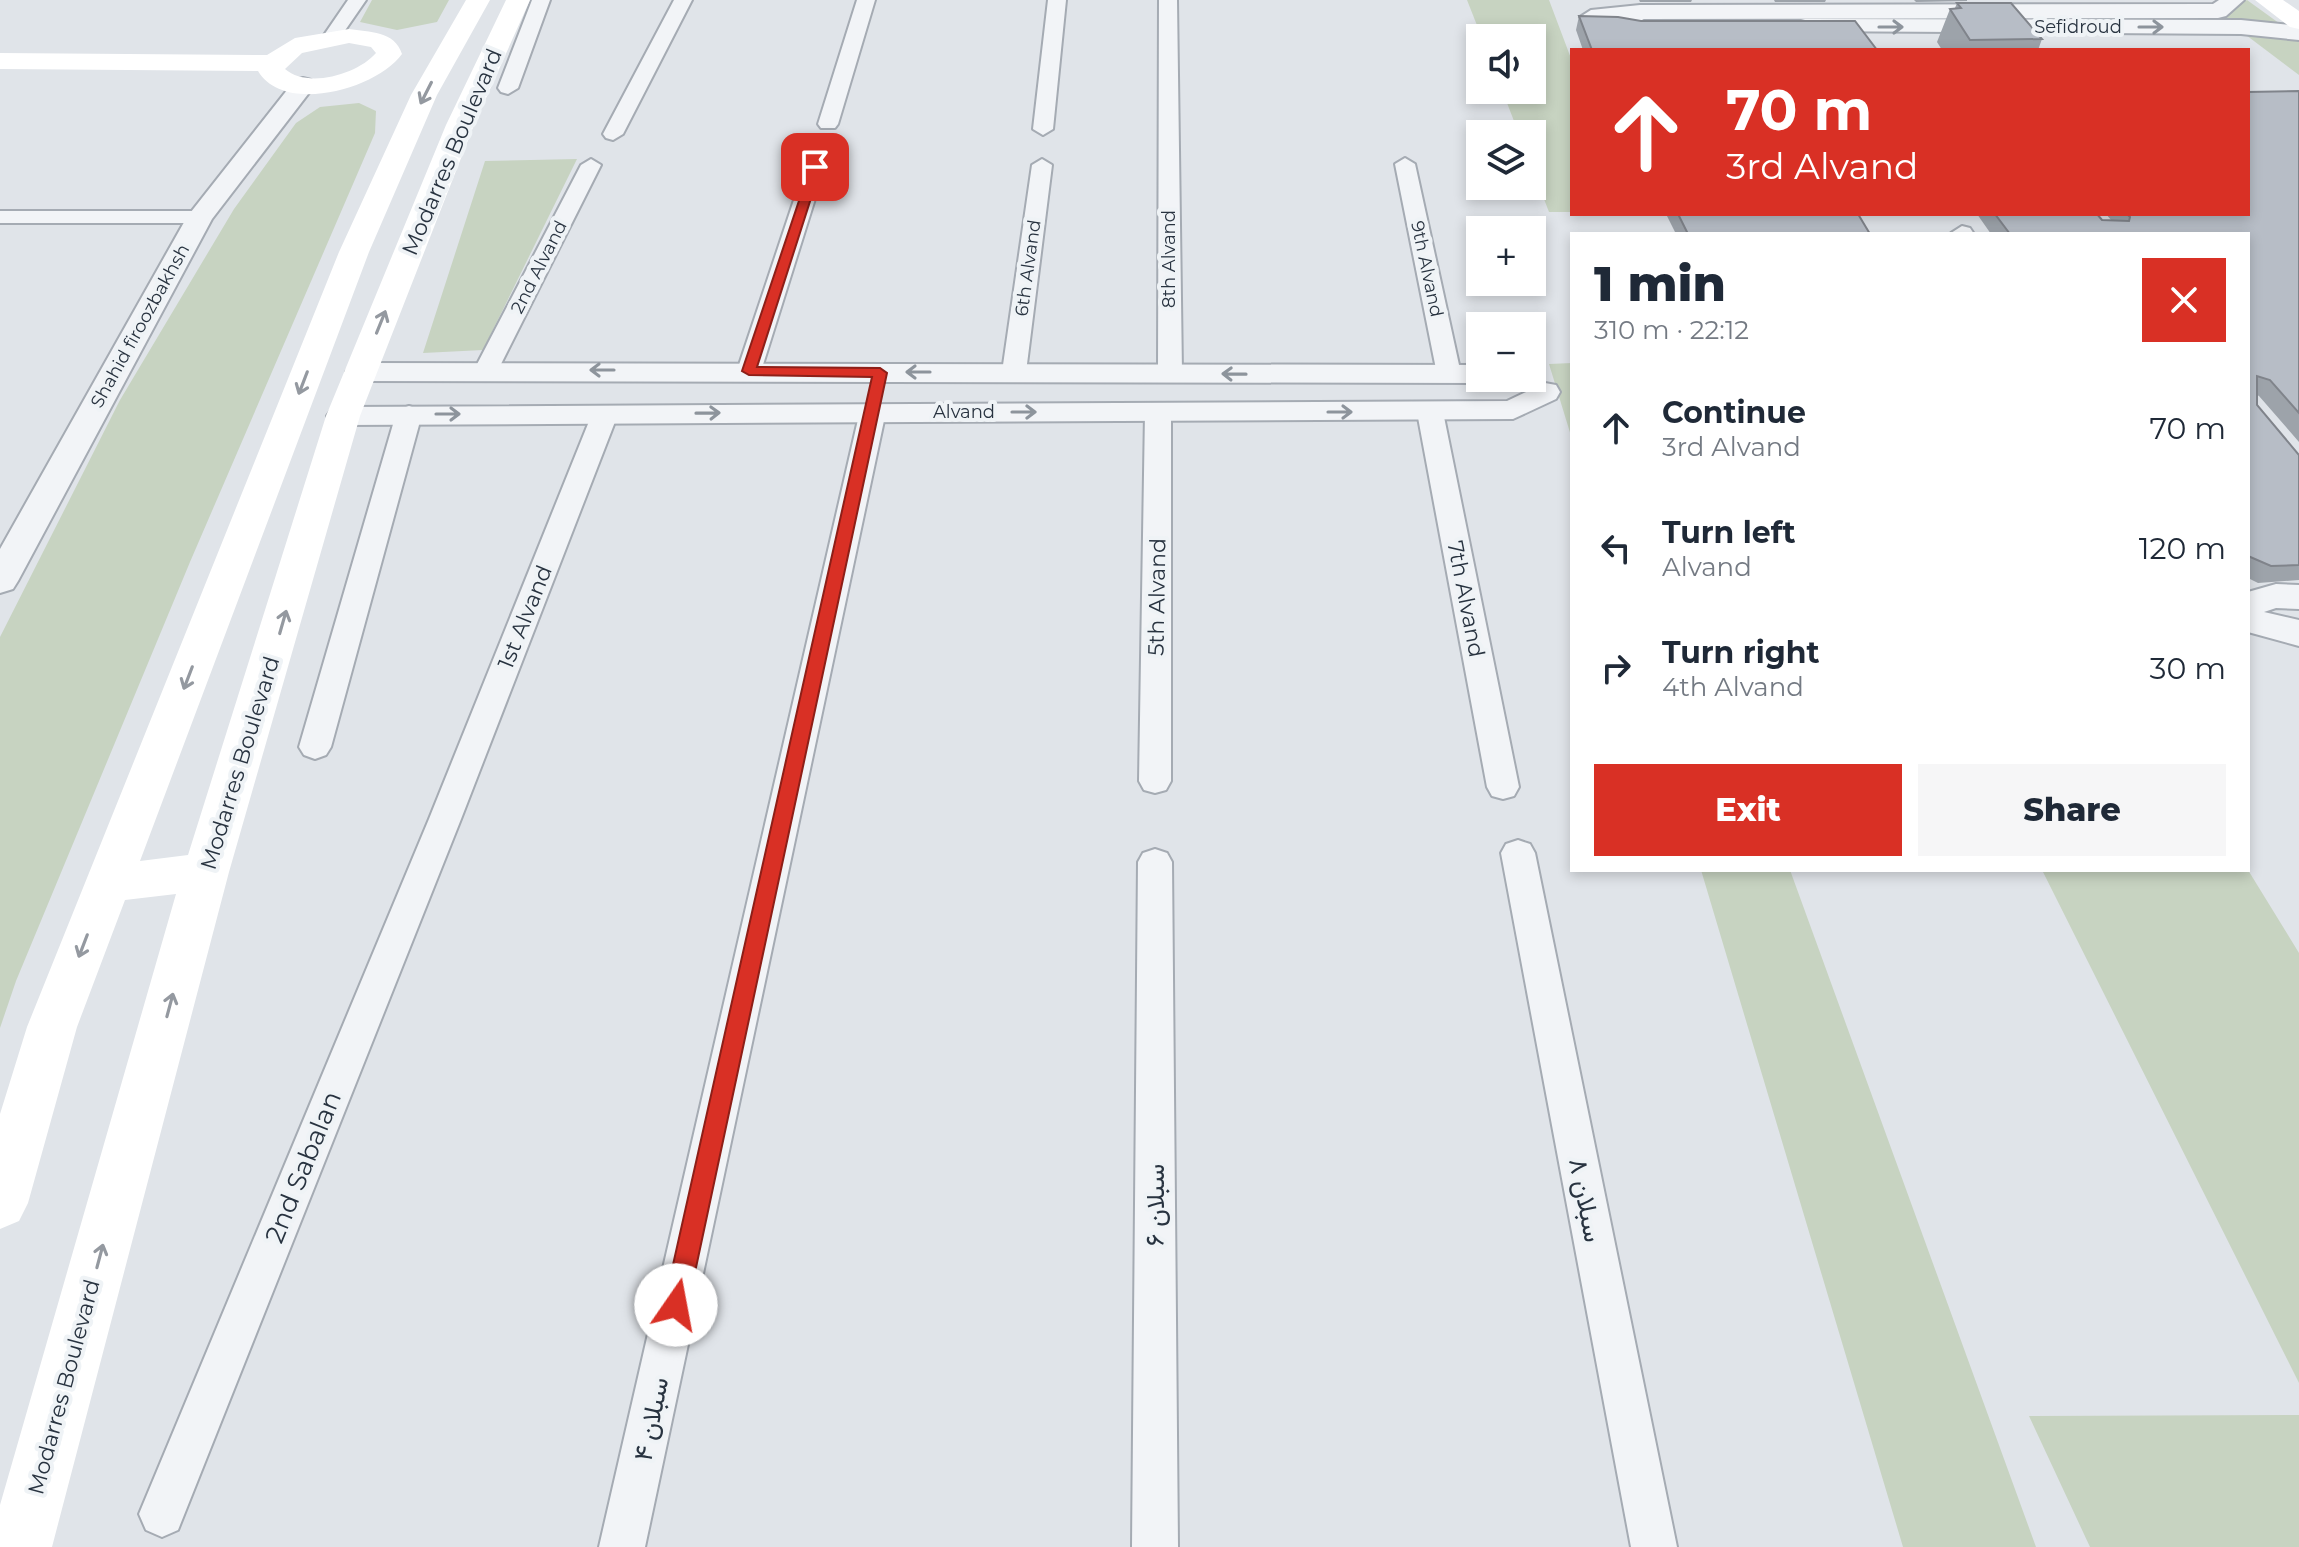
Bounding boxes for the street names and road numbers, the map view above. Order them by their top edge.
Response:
street label: Sefidroud [2034,16,2122,38]
street label: Modarres Boulevard [396,45,508,259]
street label: 8th Alvand [1158,210,1180,308]
street label: 2nd Alvand [506,217,572,317]
street label: 6th Alvand [1010,218,1046,318]
street label: 9th Alvand [1406,219,1448,319]
street label: Shahid firoozbakhsh [86,240,194,412]
street label: Alvand [933,401,995,423]
street label: 5th Alvand [1142,538,1172,656]
street label: 7th Alvand [1441,538,1491,660]
street label: 1st Alvand [492,561,558,673]
street label: Modarres Boulevard [195,653,285,873]
street label: 2nd Sabalan [258,1086,348,1248]
street label: سبلان ۸ [1562,1155,1610,1245]
street label: سبلان ۶ [1139,1164,1171,1246]
street label: Modarres Boulevard [22,1276,106,1498]
street label: سبلان ۴ [627,1374,675,1464]

